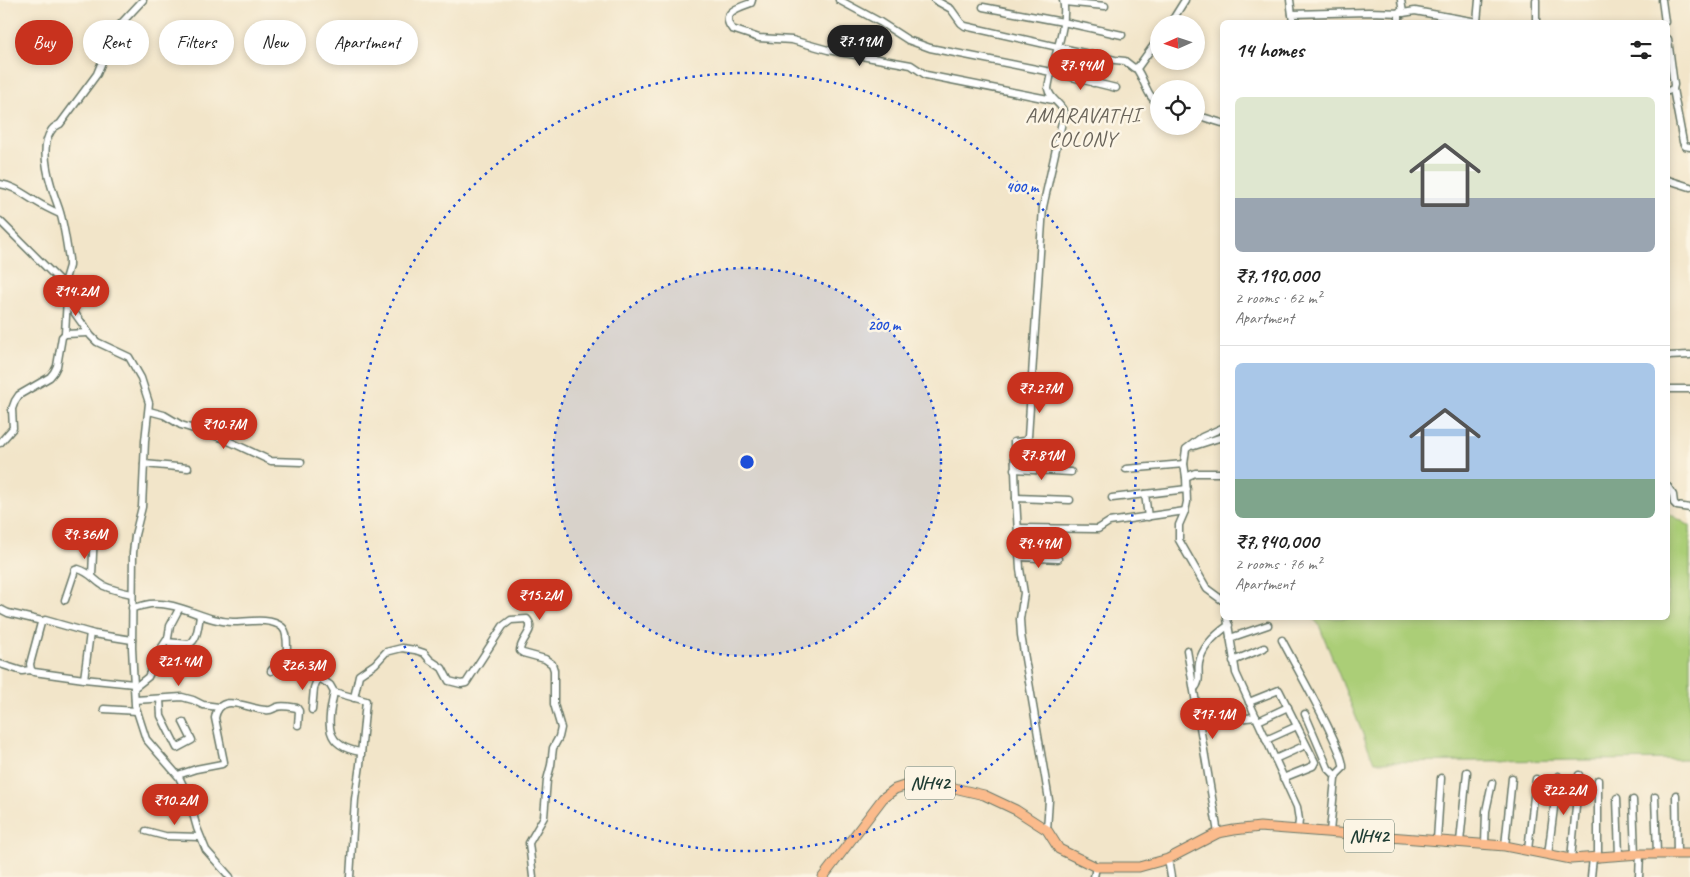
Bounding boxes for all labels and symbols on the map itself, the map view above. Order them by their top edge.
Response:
north arrow [1150,15,1205,70]
pin: ₹7.19M [819,24,901,67]
pin: ₹7.94M [1040,48,1122,91]
district label: AMARAVATHI COLONY [1025,102,1144,152]
text: 400 m [1006,178,1040,197]
pin: ₹14.2M [35,274,117,317]
text: 200 m [868,316,902,335]
pin: ₹7.27M [999,372,1081,414]
pin: ₹10.7M [183,408,265,450]
pin: ₹7.81M [1001,438,1083,481]
centre of rings [738,453,756,471]
pin: ₹9.36M [44,518,126,560]
pin: ₹9.49M [998,526,1080,569]
pin: ₹15.2M [499,578,581,621]
pin: ₹21.4M [138,644,220,687]
pin: ₹26.3M [262,648,344,691]
pin: ₹17.1M [1172,698,1254,740]
road number: NH42 [905,766,955,800]
pin: ₹22.2M [1523,774,1605,816]
pin: ₹10.2M [134,784,216,826]
road number: NH42 [1344,819,1394,852]

